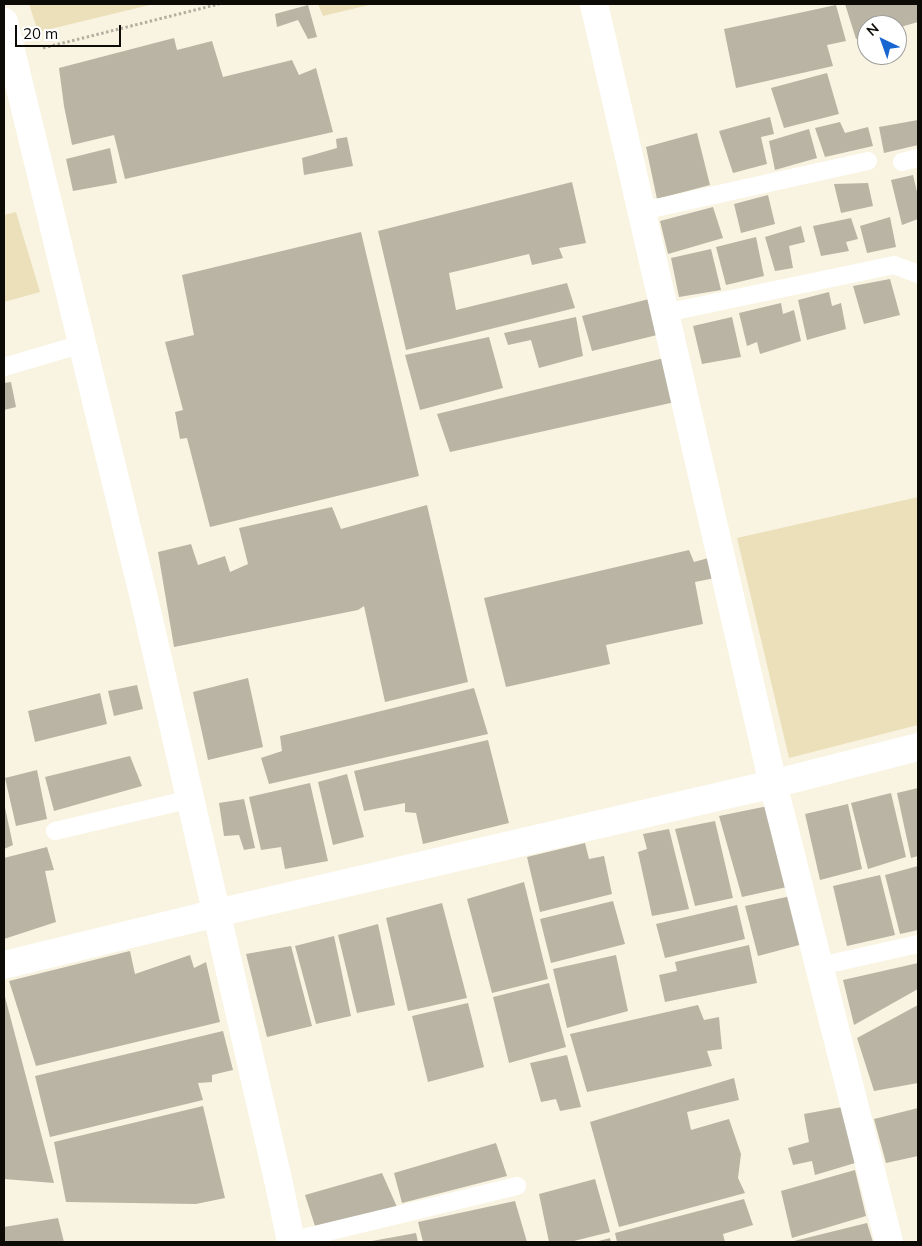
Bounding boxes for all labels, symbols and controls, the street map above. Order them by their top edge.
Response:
scale bar [18,15,124,47]
north arrow [857,15,907,65]
text: N [863,19,883,40]
text: 20 m [23,24,58,43]

